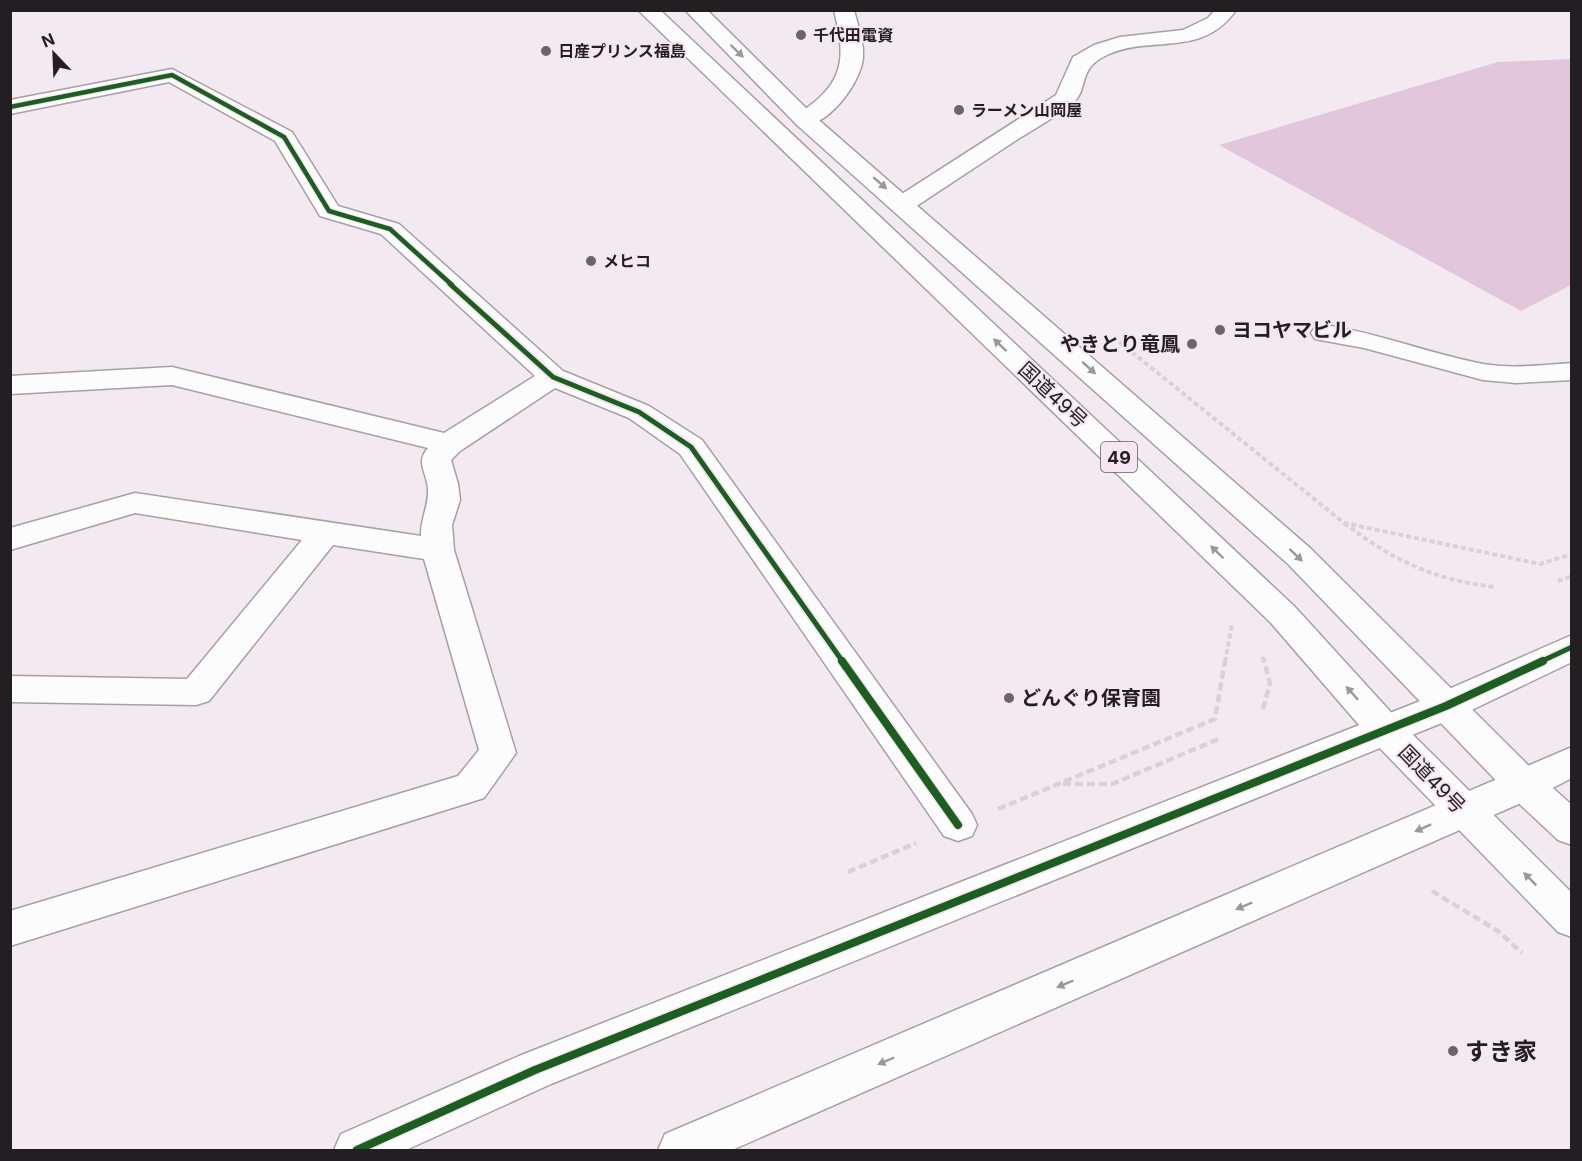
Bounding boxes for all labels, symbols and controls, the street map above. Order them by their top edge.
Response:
north arrow [24,24,84,84]
place label: 千代田電資 [813,25,893,45]
marker: 千代田電資 [794,28,808,42]
text: N [39,29,58,52]
place label: 日産プリンス福島 [558,41,686,61]
marker: 日産プリンス福島 [539,44,553,58]
one-way arrow [729,44,744,58]
place label: ラーメン山岡屋 [971,100,1082,120]
marker: ラーメン山岡屋 [952,103,966,117]
one-way arrow [872,177,888,190]
place label: メヒコ [603,251,651,271]
marker: メヒコ [584,254,598,268]
place label: ヨコヤマビル [1232,318,1352,342]
marker: ヨコヤマビル [1213,323,1227,337]
place label: やきとり竜鳳 [1060,332,1180,356]
marker: やきとり竜鳳 [1185,337,1199,351]
one-way arrow [993,338,1007,352]
street label: 国道49号 [1014,357,1092,433]
one-way arrow [1081,361,1096,375]
road number: 49 [1101,442,1137,472]
one-way arrow [1211,545,1225,559]
one-way arrow [1289,547,1303,561]
one-way arrow [1345,685,1359,700]
place label: どんぐり保育園 [1021,686,1161,710]
marker: どんぐり保育園 [1002,691,1016,705]
street label: 国道49号 [1394,740,1470,818]
one-way arrow [1414,824,1431,833]
one-way arrow [1524,872,1538,886]
one-way arrow [1234,901,1252,911]
one-way arrow [1055,979,1073,989]
place label: すき家 [1465,1037,1537,1066]
marker: すき家 [1446,1044,1460,1058]
one-way arrow [877,1057,895,1067]

